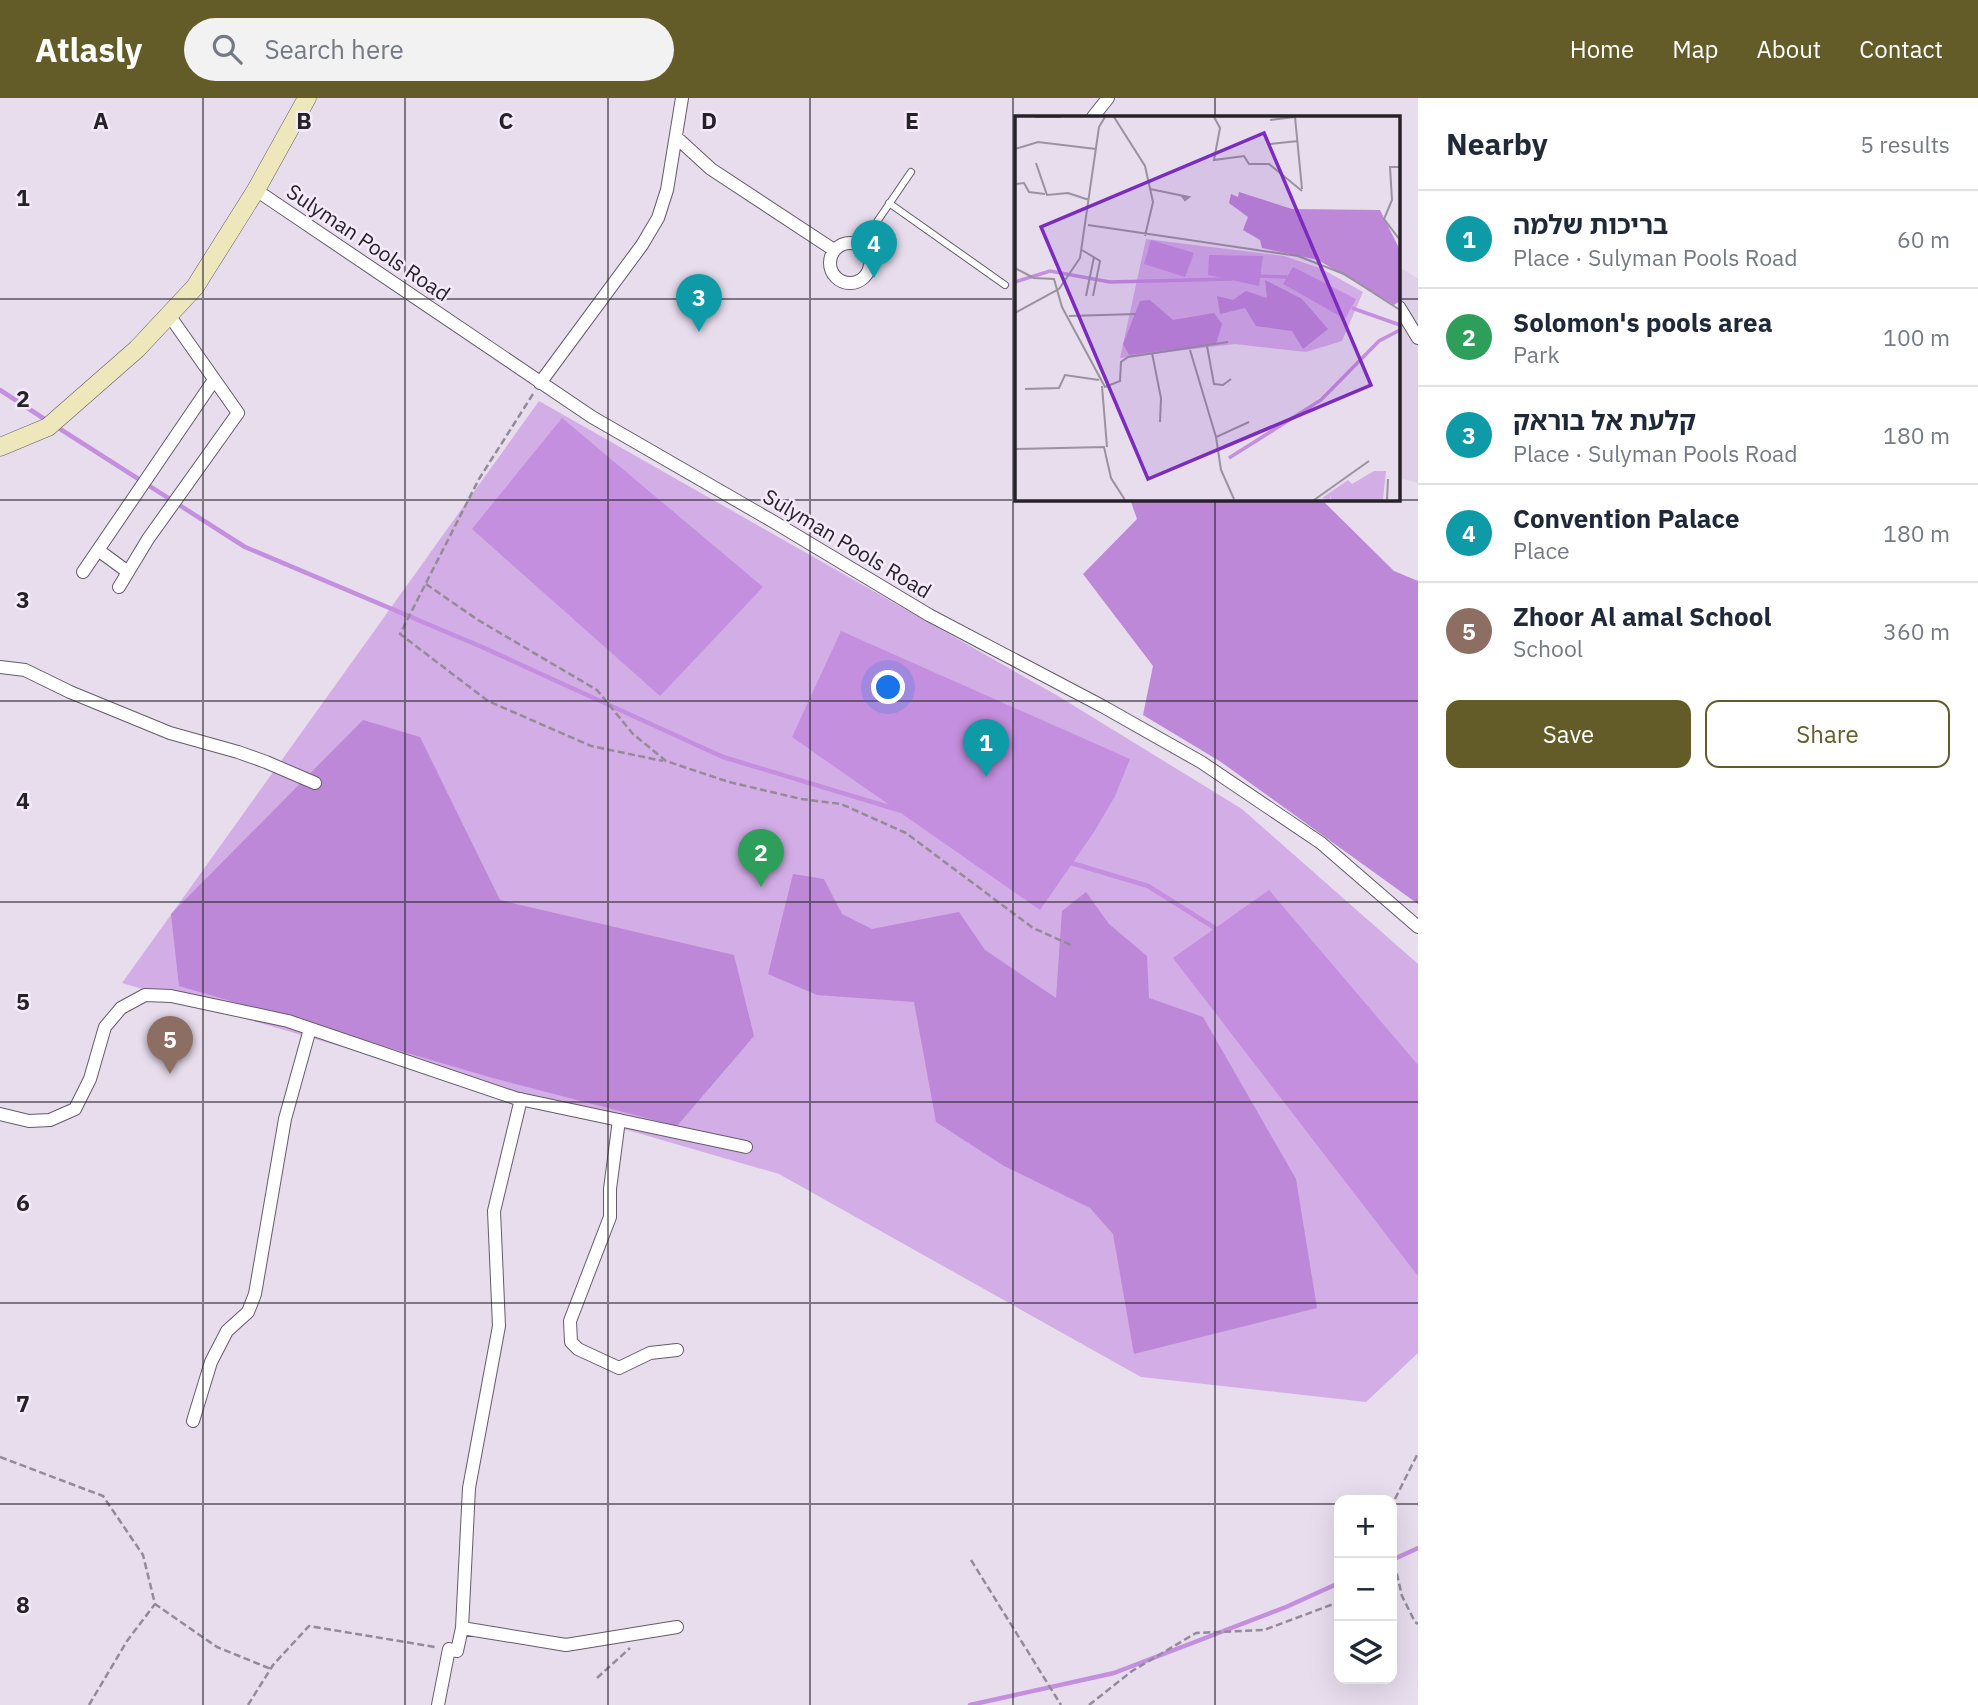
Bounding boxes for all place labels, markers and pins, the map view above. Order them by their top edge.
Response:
pin: 4 [851,220,897,278]
pin: 3 [676,274,722,332]
pin: 1 [963,719,1009,777]
pin: 2 [738,829,784,887]
pin: 5 [147,1016,193,1074]

